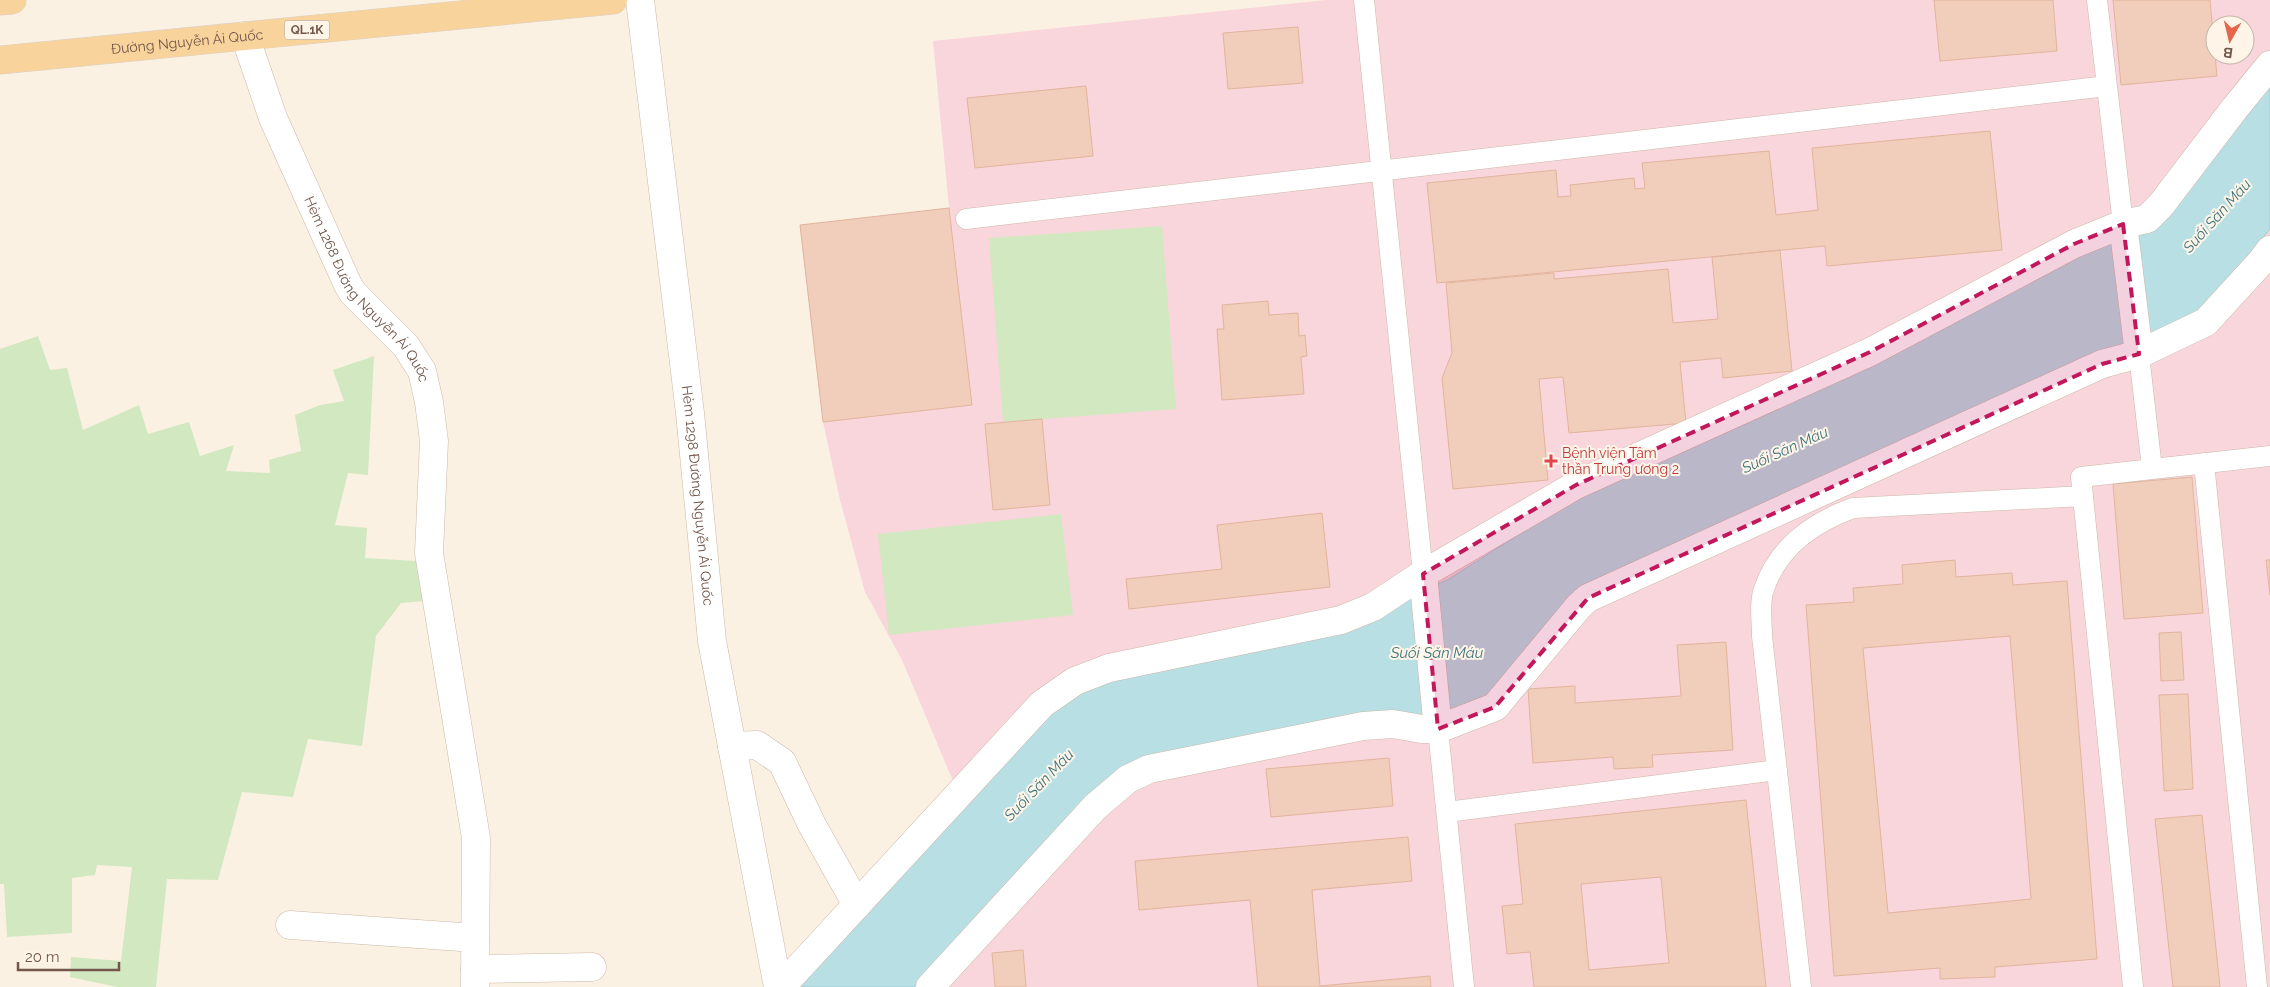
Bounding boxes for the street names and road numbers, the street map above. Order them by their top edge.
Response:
road number: QL.1K [284,20,330,40]
street label: Đường Nguyễn Ái Quốc [110,26,264,57]
street label: Hẻm 1268 Đường Nguyễn Ái Quốc [301,194,432,384]
street label: Hẻm 1298 Đường Nguyễn Ái Quốc [679,385,717,607]

